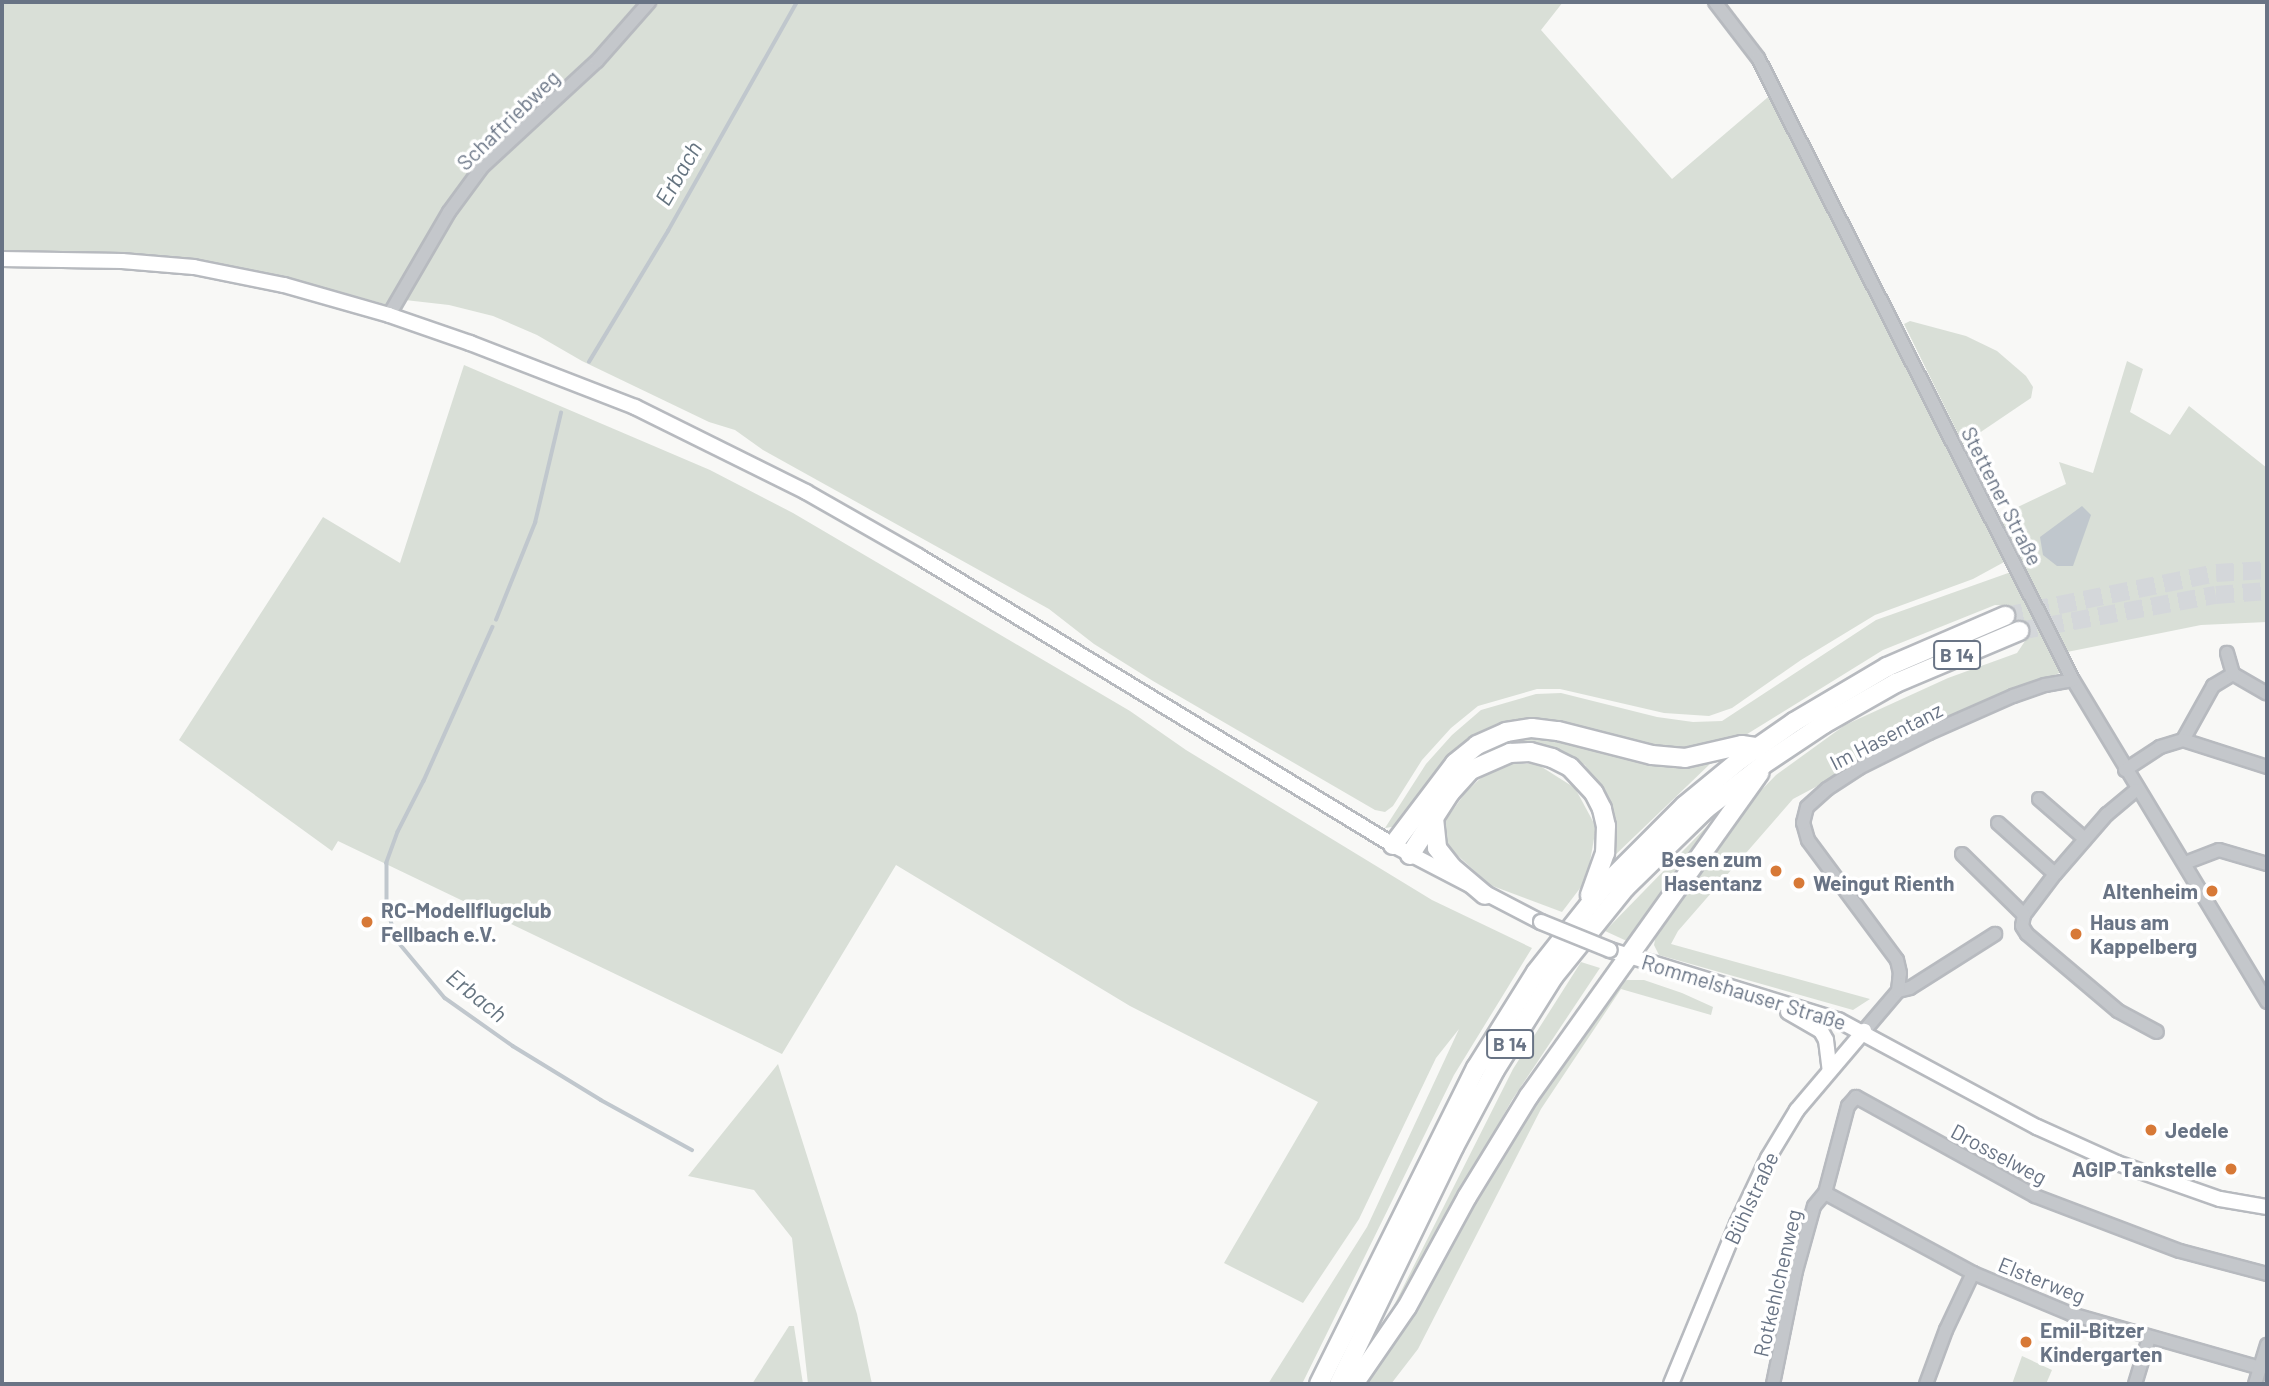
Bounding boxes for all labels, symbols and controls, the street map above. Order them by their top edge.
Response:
street label: Schaftriebweg [451,65,565,175]
water label: Erbach [649,136,707,210]
street label: Stettener Straße [1956,422,2048,570]
road number: B 14 [1932,640,1982,670]
street label: Im Hasentanz [1825,697,1947,775]
place label: Besen zum Hasentanz [1661,846,1762,896]
marker: Besen zum Hasentanz [1768,863,1784,879]
place label: Weingut Rienth [1813,870,1954,896]
marker: Weingut Rienth [1791,875,1807,891]
place label: Altenheim [2102,878,2198,904]
marker: Altenheim [2204,883,2220,899]
place label: RC-Modellflugclub Fellbach e.V. [381,897,552,947]
place label: Haus am Kappelberg [2090,909,2197,959]
marker: RC-Modellflugclub Fellbach e.V. [359,914,375,930]
marker: Haus am Kappelberg [2068,926,2084,942]
street label: Rommelshauser Straße [1639,949,1849,1035]
water label: Erbach [441,962,513,1028]
road number: B 14 [1486,1028,1534,1060]
place label: Jedele [2165,1117,2229,1143]
street label: Drosselweg [1947,1118,2051,1190]
marker: Jedele [2143,1122,2159,1138]
street label: Bühlstraße [1719,1148,1783,1248]
place label: AGIP Tankstelle [2072,1156,2217,1182]
marker: AGIP Tankstelle [2223,1161,2239,1177]
street label: Rotkehlchenweg [1748,1207,1806,1359]
street label: Elsterweg [1995,1251,2089,1309]
place label: Emil-Bitzer Kindergarten [2040,1317,2163,1367]
marker: Emil-Bitzer Kindergarten [2018,1334,2034,1350]

